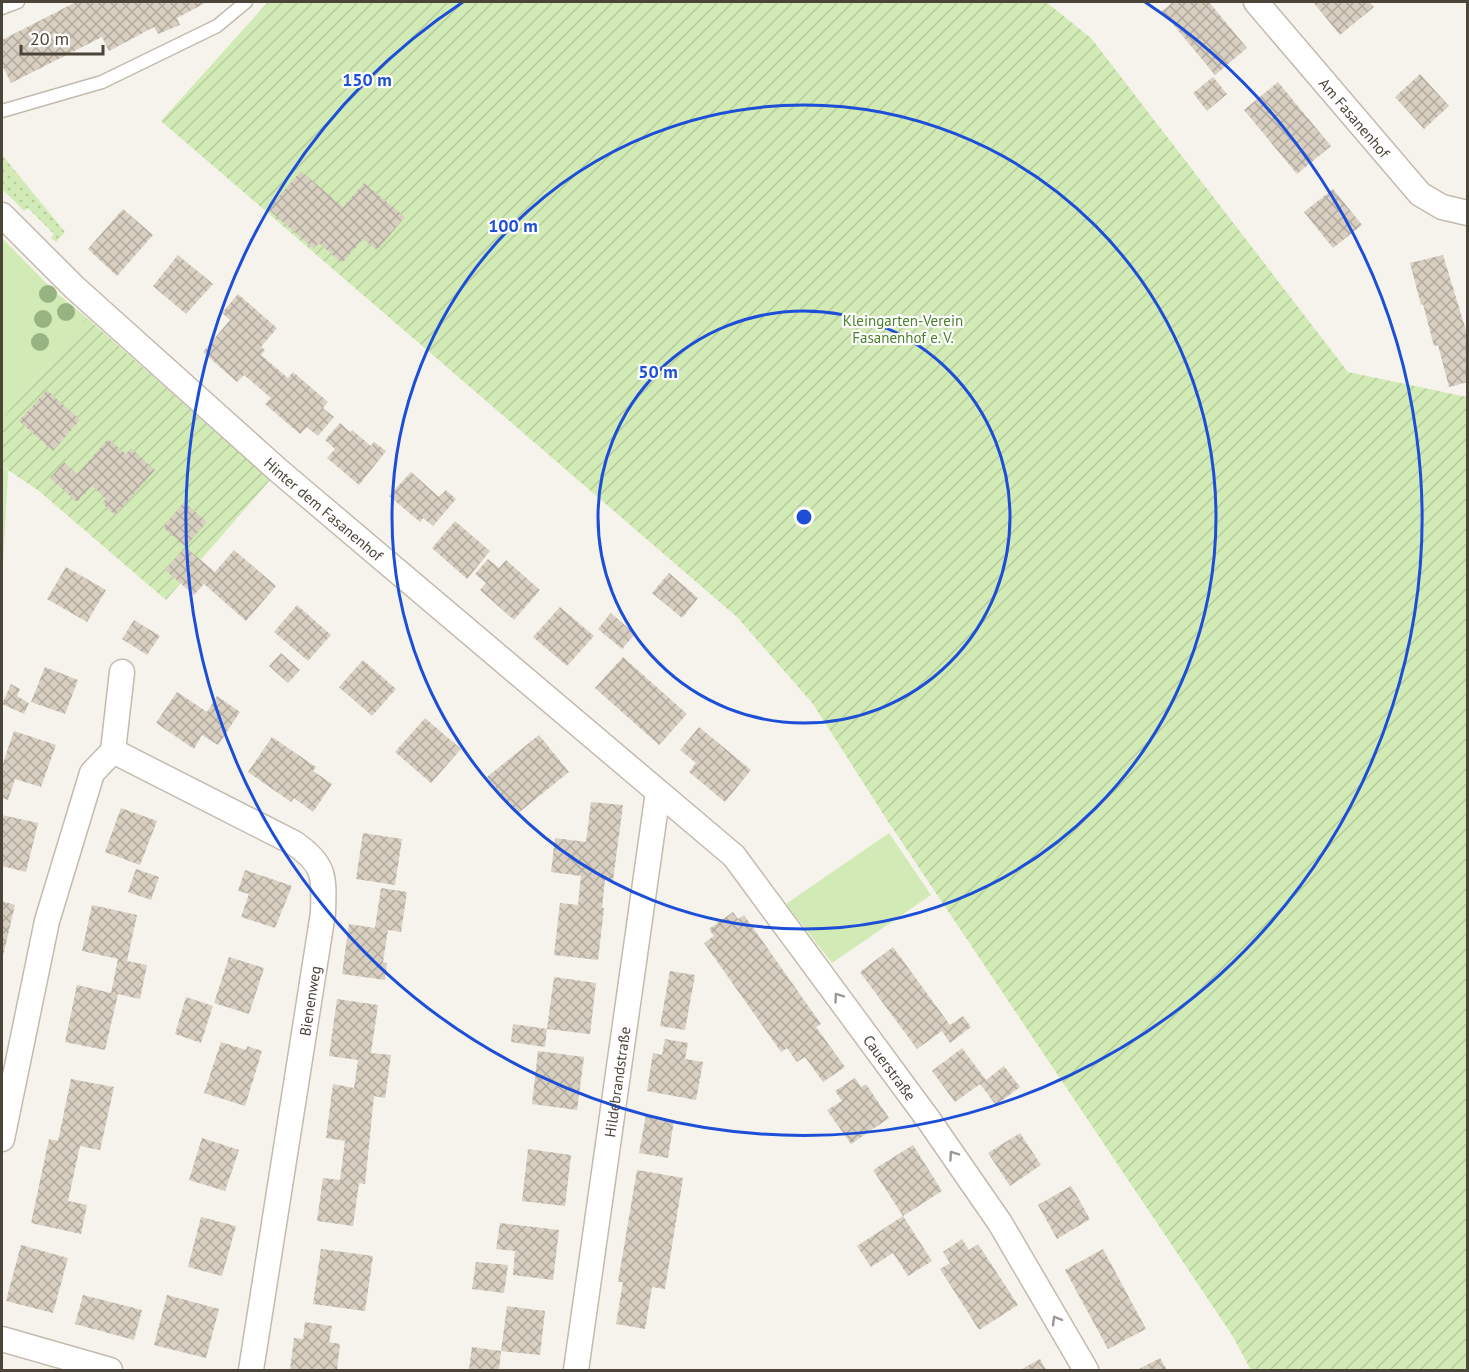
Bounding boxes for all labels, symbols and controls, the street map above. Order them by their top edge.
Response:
scale bar [21,18,104,56]
text: 20 m [30,27,69,50]
text: 150 m [342,68,392,91]
street label: Am Fasanenhof [1315,74,1395,162]
text: 100 m [488,214,538,237]
park label: Kleingarten-Verein Fasanenhof e. V. [843,311,963,347]
text: 50 m [638,360,678,383]
street label: Hinter dem Fasanenhof [261,453,388,565]
centre of rings [794,507,814,527]
street label: Bienenweg [295,965,325,1037]
one-way arrow [834,993,845,1004]
street label: Hildebrandstraße [600,1025,634,1139]
street label: Cauerstraße [859,1031,920,1104]
one-way arrow [949,1150,960,1161]
one-way arrow [1052,1316,1064,1326]

